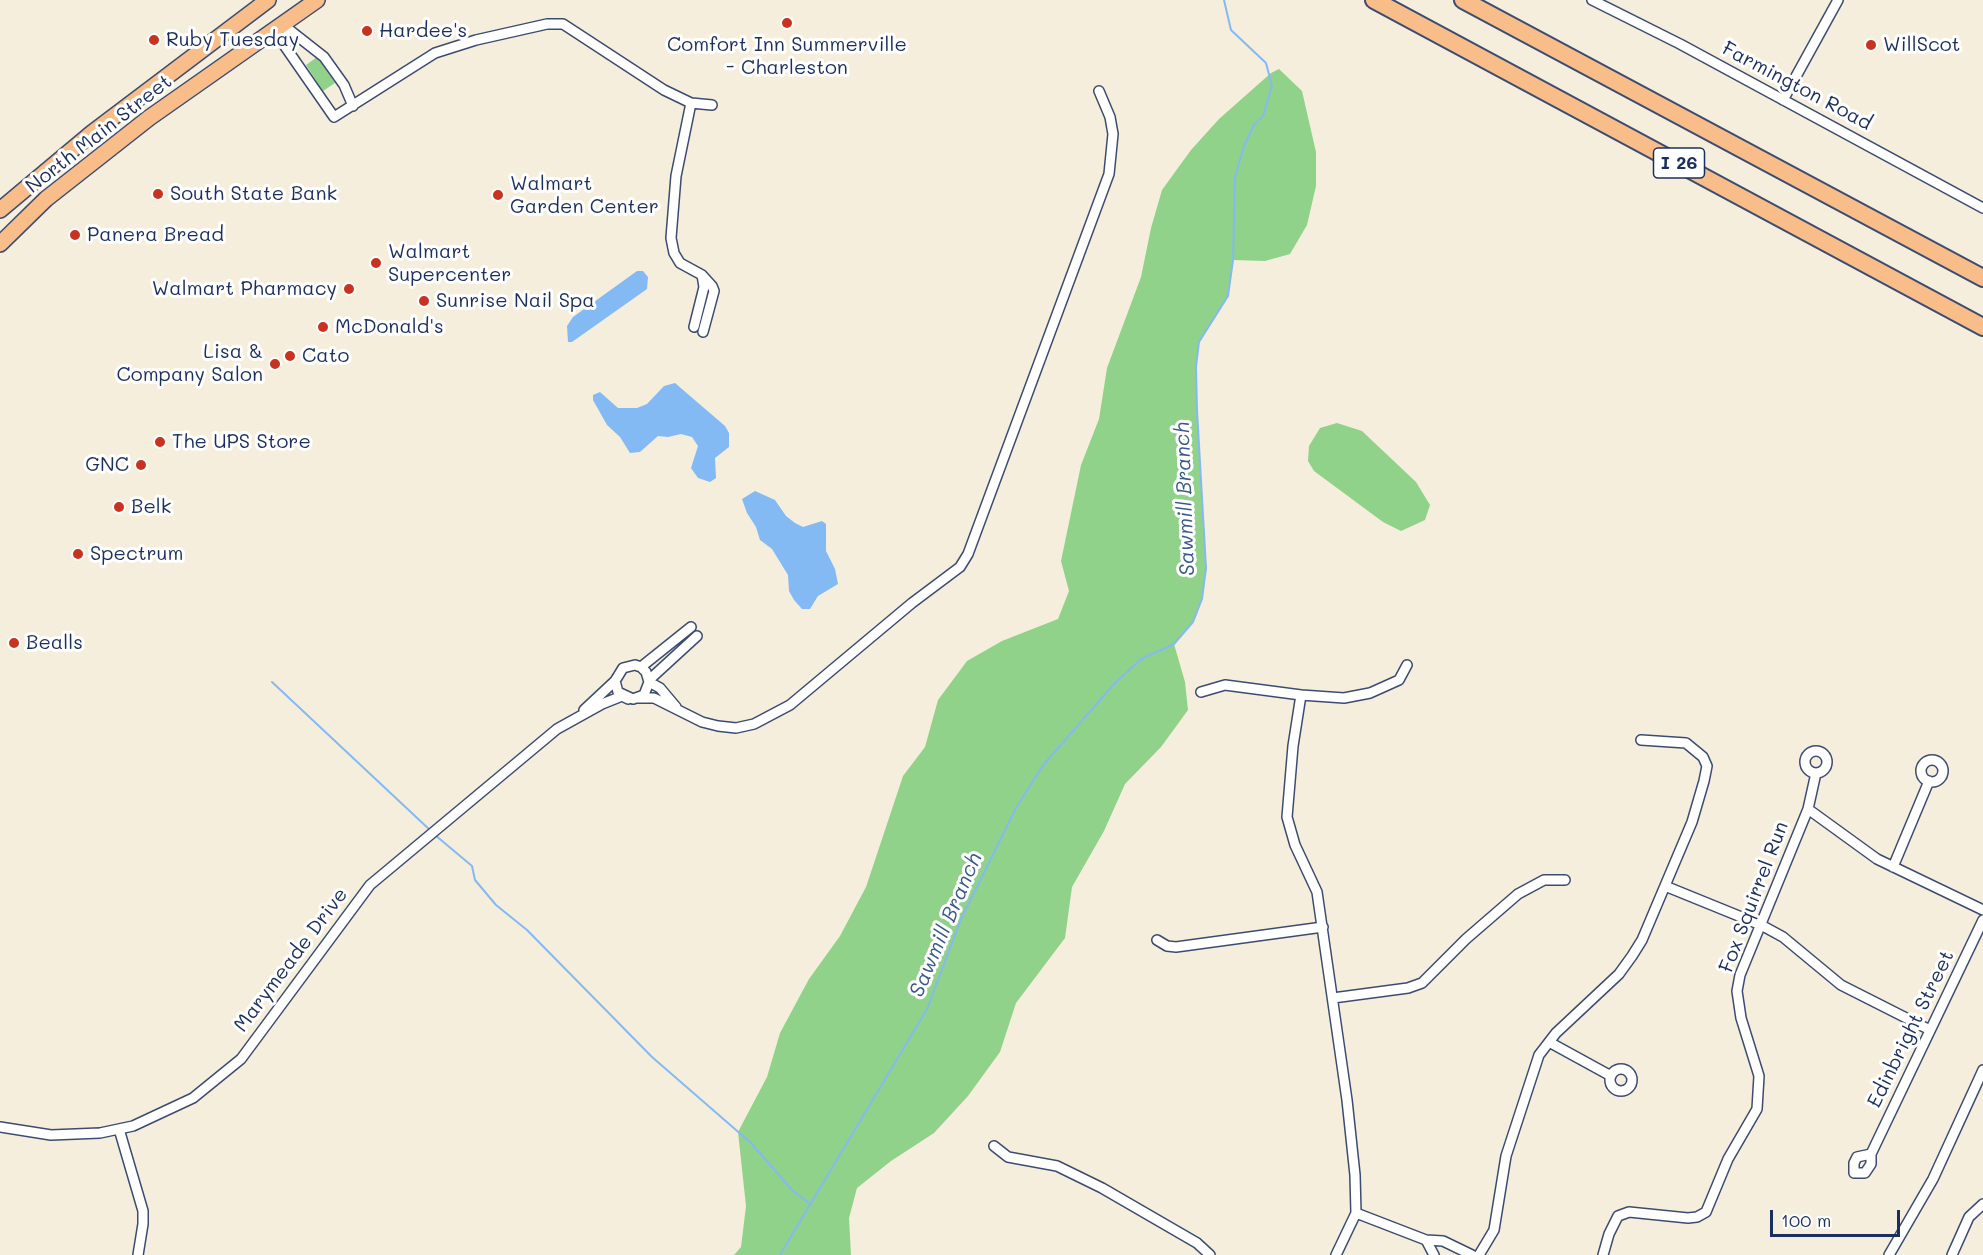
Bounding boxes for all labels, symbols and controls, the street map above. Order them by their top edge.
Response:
marker: Comfort Inn Summerville - Charleston [780,16,794,30]
place label: Hardee's [379,19,467,43]
marker: Hardee's [360,24,374,38]
place label: Ruby Tuesday [166,28,299,52]
marker: Ruby Tuesday [147,33,161,47]
place label: Comfort Inn Summerville - Charleston [667,33,907,80]
place label: WillScot [1883,33,1960,57]
street label: Farmington Road [1718,36,1876,136]
marker: WillScot [1864,38,1878,52]
street label: North Main Street [21,70,177,198]
road number: I 26 [1654,148,1704,178]
place label: Walmart Garden Center [510,172,659,219]
place label: South State Bank [170,182,337,206]
marker: South State Bank [151,187,165,201]
marker: Walmart Garden Center [491,188,505,202]
place label: Panera Bread [87,223,224,247]
marker: Panera Bread [68,228,82,242]
place label: Walmart Supercenter [388,240,511,287]
marker: Walmart Supercenter [369,256,383,270]
place label: Walmart Pharmacy [152,277,337,301]
marker: Walmart Pharmacy [342,282,356,296]
place label: Sunrise Nail Spa [436,289,595,313]
marker: Sunrise Nail Spa [417,294,431,308]
place label: McDonald's [335,315,444,339]
marker: McDonald's [316,320,330,334]
place label: Lisa & Company Salon [117,340,263,387]
place label: Cato [302,344,349,368]
marker: Cato [283,349,297,363]
marker: Lisa & Company Salon [268,357,282,371]
water label: Sawmill Branch [1170,422,1200,576]
place label: The UPS Store [172,430,311,454]
marker: The UPS Store [153,435,167,449]
place label: GNC [85,453,129,477]
marker: GNC [134,458,148,472]
place label: Belk [131,495,171,519]
marker: Belk [112,500,126,514]
place label: Spectrum [90,542,183,566]
marker: Spectrum [71,547,85,561]
place label: Bealls [26,631,83,655]
marker: Bealls [7,636,21,650]
street label: Fox Squirrel Run [1714,818,1794,976]
water label: Sawmill Branch [904,849,988,1001]
street label: Marymeade Drive [229,883,353,1037]
street label: Edinbright Street [1863,946,1959,1112]
scale bar [1773,1198,1904,1236]
text: 100 m [1781,1208,1831,1232]

